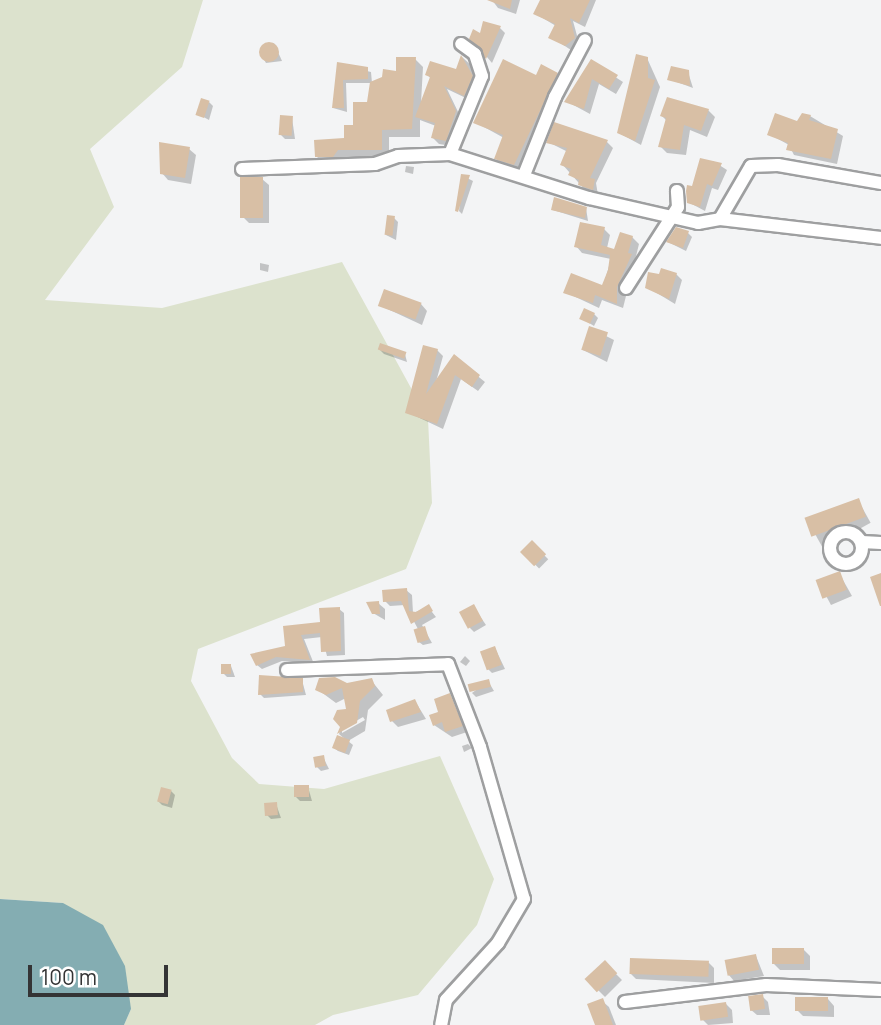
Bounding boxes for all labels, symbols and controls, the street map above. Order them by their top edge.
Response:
scale bar [32,951,172,995]
text: 100 m [41,963,97,991]

